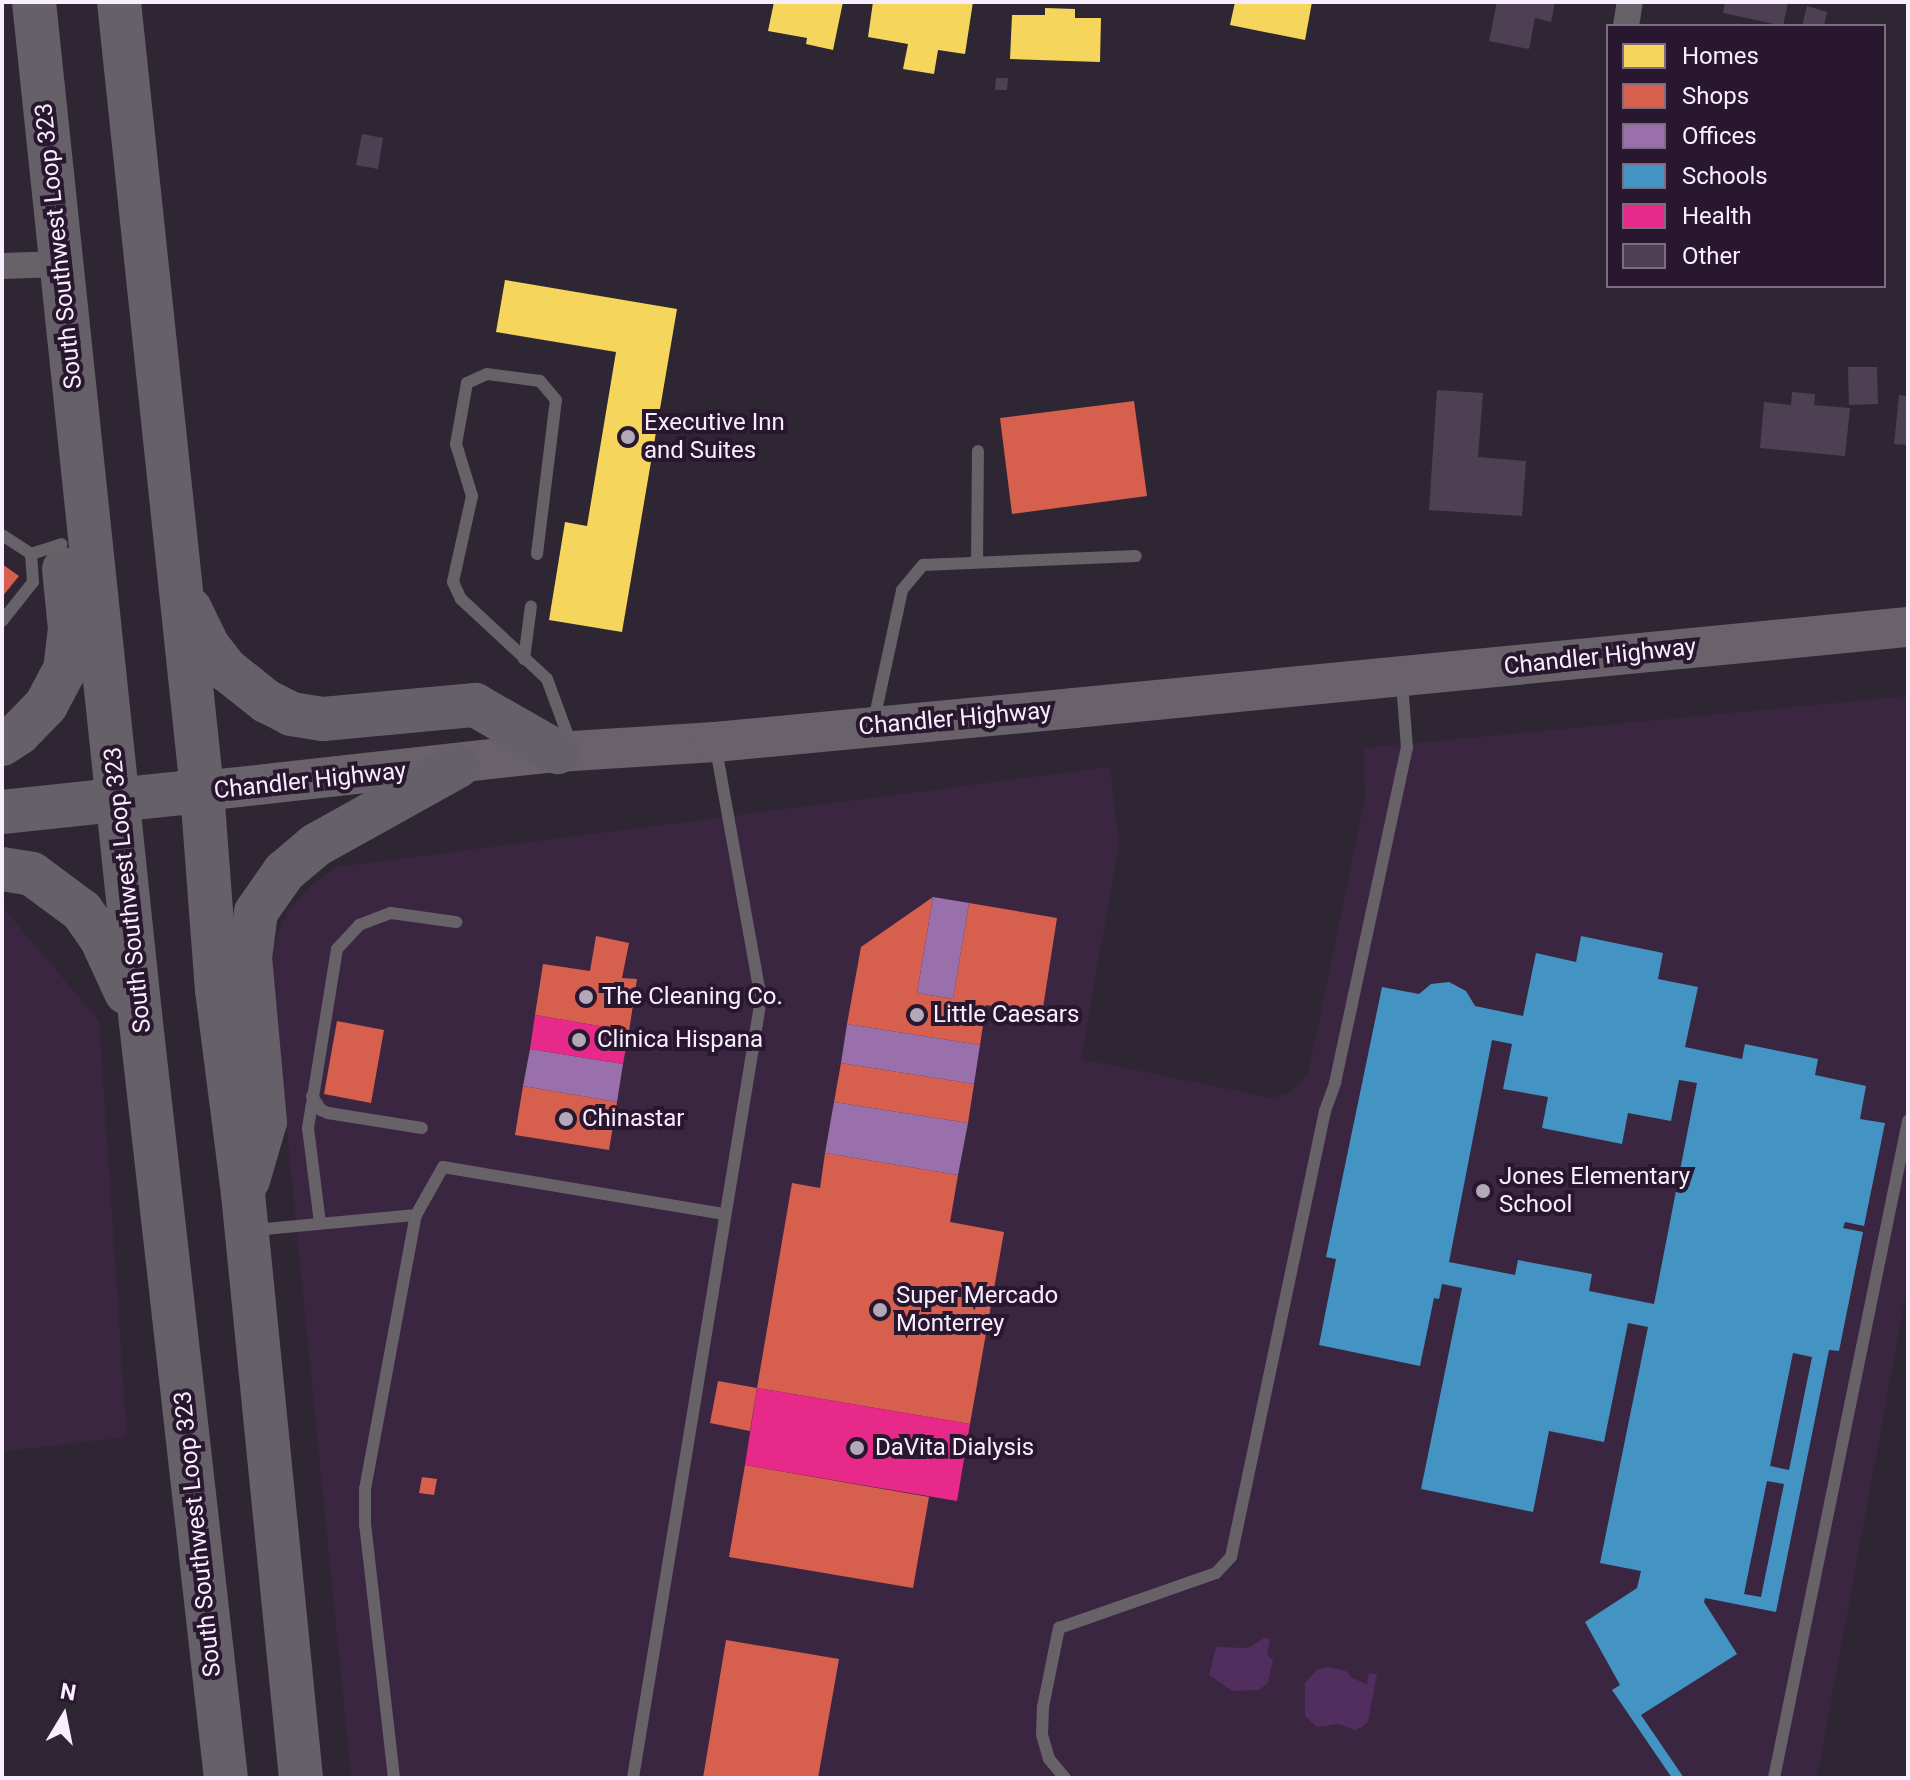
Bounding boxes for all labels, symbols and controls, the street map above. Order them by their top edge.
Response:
legend [1606,24,1886,288]
text: Homes [1682,42,1759,70]
text: Shops [1682,82,1749,110]
street label: South Southwest Loop 323 [30,101,88,391]
text: Offices [1682,122,1757,150]
text: Schools [1682,162,1768,190]
text: Health [1682,202,1752,230]
text: Other [1682,242,1740,270]
place label: Executive Inn and Suites [644,409,785,465]
marker: Executive Inn and Suites [619,428,637,446]
street label: Chandler Highway [1502,633,1698,681]
street label: Chandler Highway [857,696,1053,742]
street label: South Southwest Loop 323 [99,745,157,1035]
street label: Chandler Highway [212,757,408,805]
place label: The Cleaning Co. [602,983,783,1011]
marker: The Cleaning Co. [577,988,595,1006]
place label: Little Caesars [933,1001,1079,1029]
marker: Little Caesars [908,1006,926,1024]
place label: Clinica Hispana [597,1026,763,1054]
marker: Clinica Hispana [568,1029,590,1051]
place label: Chinastar [582,1105,684,1133]
marker: Chinastar [557,1110,575,1128]
place label: Jones Elementary School [1499,1163,1690,1219]
marker: Jones Elementary School [1474,1182,1492,1200]
place label: Super Mercado Monterrey [896,1282,1058,1338]
marker: Super Mercado Monterrey [871,1301,889,1319]
street label: South Southwest Loop 323 [169,1389,227,1679]
place label: DaVita Dialysis [875,1434,1034,1462]
marker: DaVita Dialysis [846,1437,868,1459]
north arrow [24,1676,104,1756]
text: N [58,1678,78,1706]

